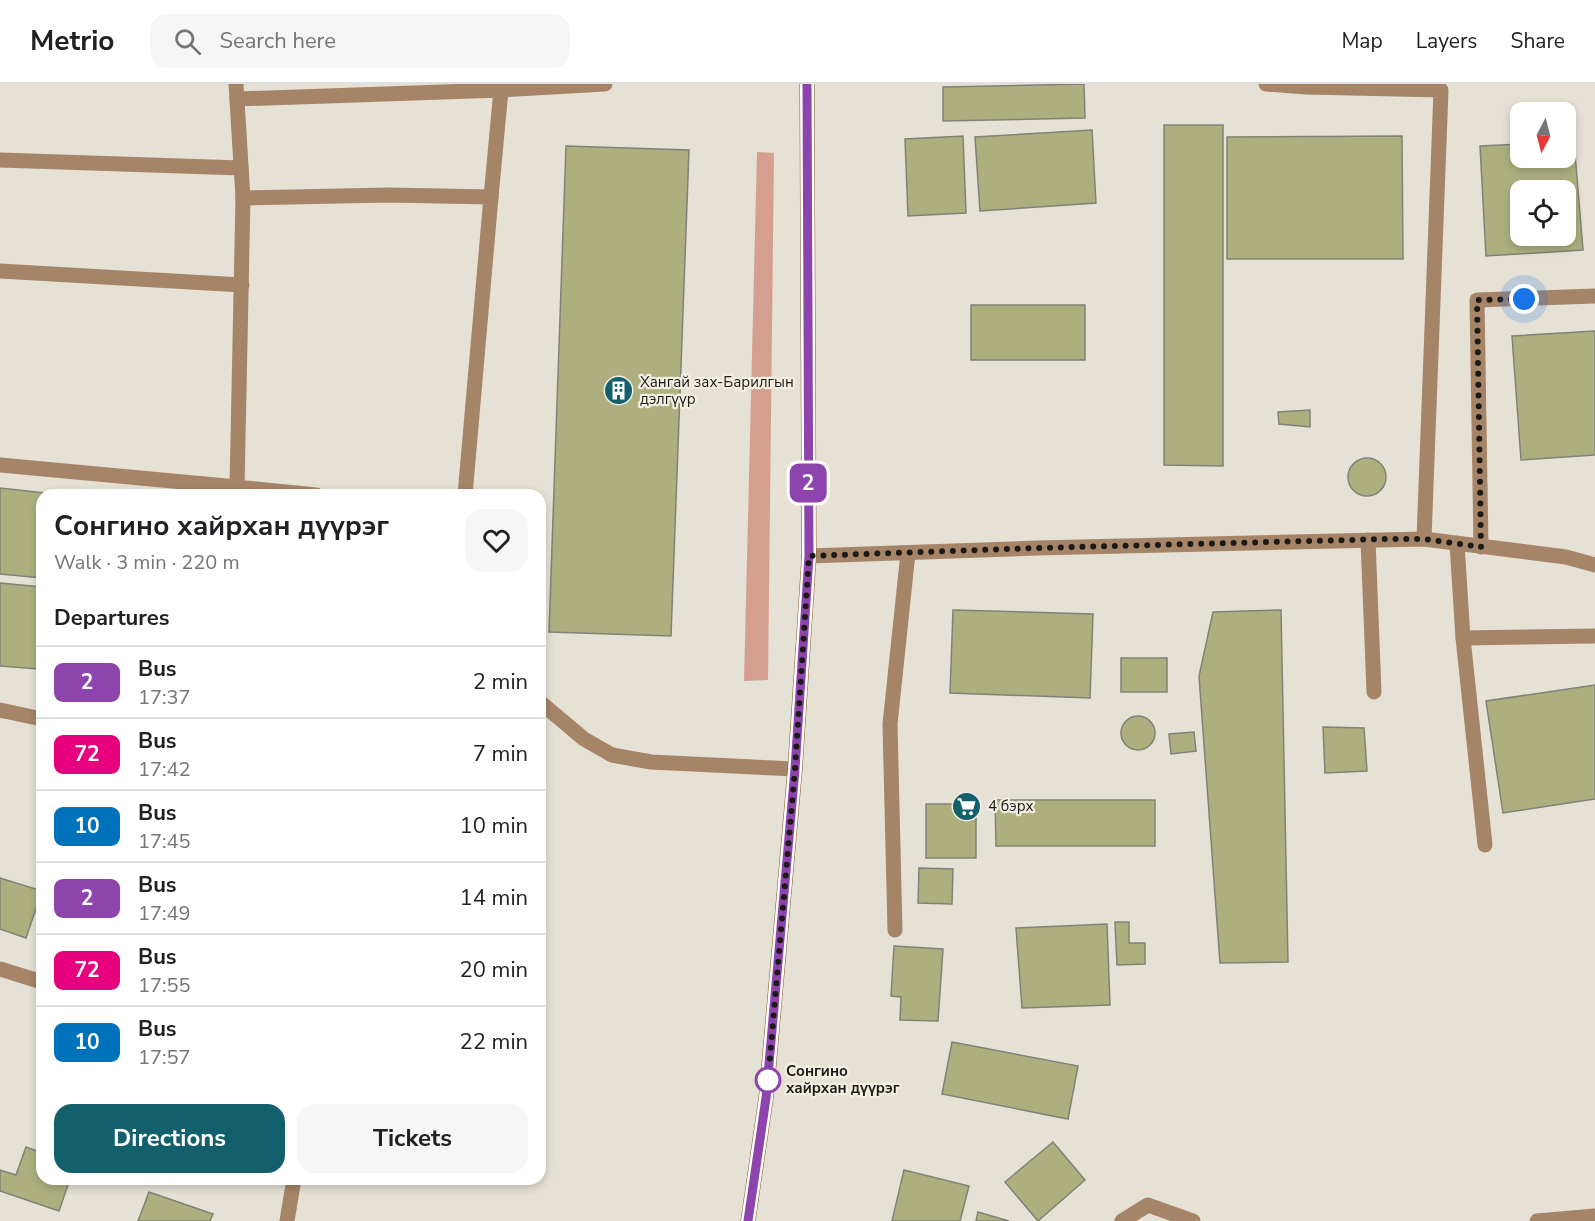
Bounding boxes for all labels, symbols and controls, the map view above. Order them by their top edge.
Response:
search box [150,14,570,68]
text: Metrio [30,22,114,60]
icon: search [171,25,204,58]
text: Search here [219,26,336,56]
text: Map [1341,27,1383,55]
text: Layers [1416,27,1477,55]
text: Share [1510,27,1565,55]
north arrow [1510,102,1576,168]
map controls [1510,102,1576,246]
button: locate [1510,180,1576,246]
your location [1509,284,1539,314]
place label: Хангай зах-Барилгын дэлгүүр [640,372,794,409]
building icon: Хангай зах-Барилгын дэлгүүр [603,375,635,407]
line badge: 2 [788,464,828,502]
text: 2 [802,469,814,497]
text: Сонгино хайрхан дүүрэг [54,507,389,545]
button: heart [465,509,528,572]
text: Walk · 3 min · 220 m [54,549,240,576]
text: Departures [54,603,169,633]
text: Bus [138,654,177,684]
text: 2 min [473,667,528,697]
text: 2 [81,668,93,696]
text: 17:37 [138,684,191,711]
text: Bus [138,726,177,756]
text: 7 min [473,739,528,769]
text: 72 [74,740,100,768]
text: 17:42 [138,756,191,783]
supermarket icon: 4 бэрх [951,790,983,822]
place label: 4 бэрх [988,796,1033,816]
text: Bus [138,798,177,828]
text: 10 min [460,811,528,841]
text: 10 [74,812,100,840]
text: 17:45 [138,828,191,855]
text: Bus [138,870,177,900]
text: 14 min [460,883,528,913]
text: 2 [81,884,93,912]
text: 17:49 [138,900,191,927]
text: Bus [138,942,177,972]
text: 20 min [460,955,528,985]
text: 72 [74,956,100,984]
text: 17:55 [138,972,191,999]
text: Bus [138,1014,177,1044]
text: 22 min [460,1027,528,1057]
text: 10 [74,1028,100,1056]
text: 17:57 [138,1044,191,1071]
place label: Сонгино хайрхан дүүрэг [786,1061,900,1098]
marker: Сонгино хайрхан дүүрэг [755,1067,781,1093]
button: Directions [54,1104,285,1173]
button: Tickets [297,1104,528,1173]

